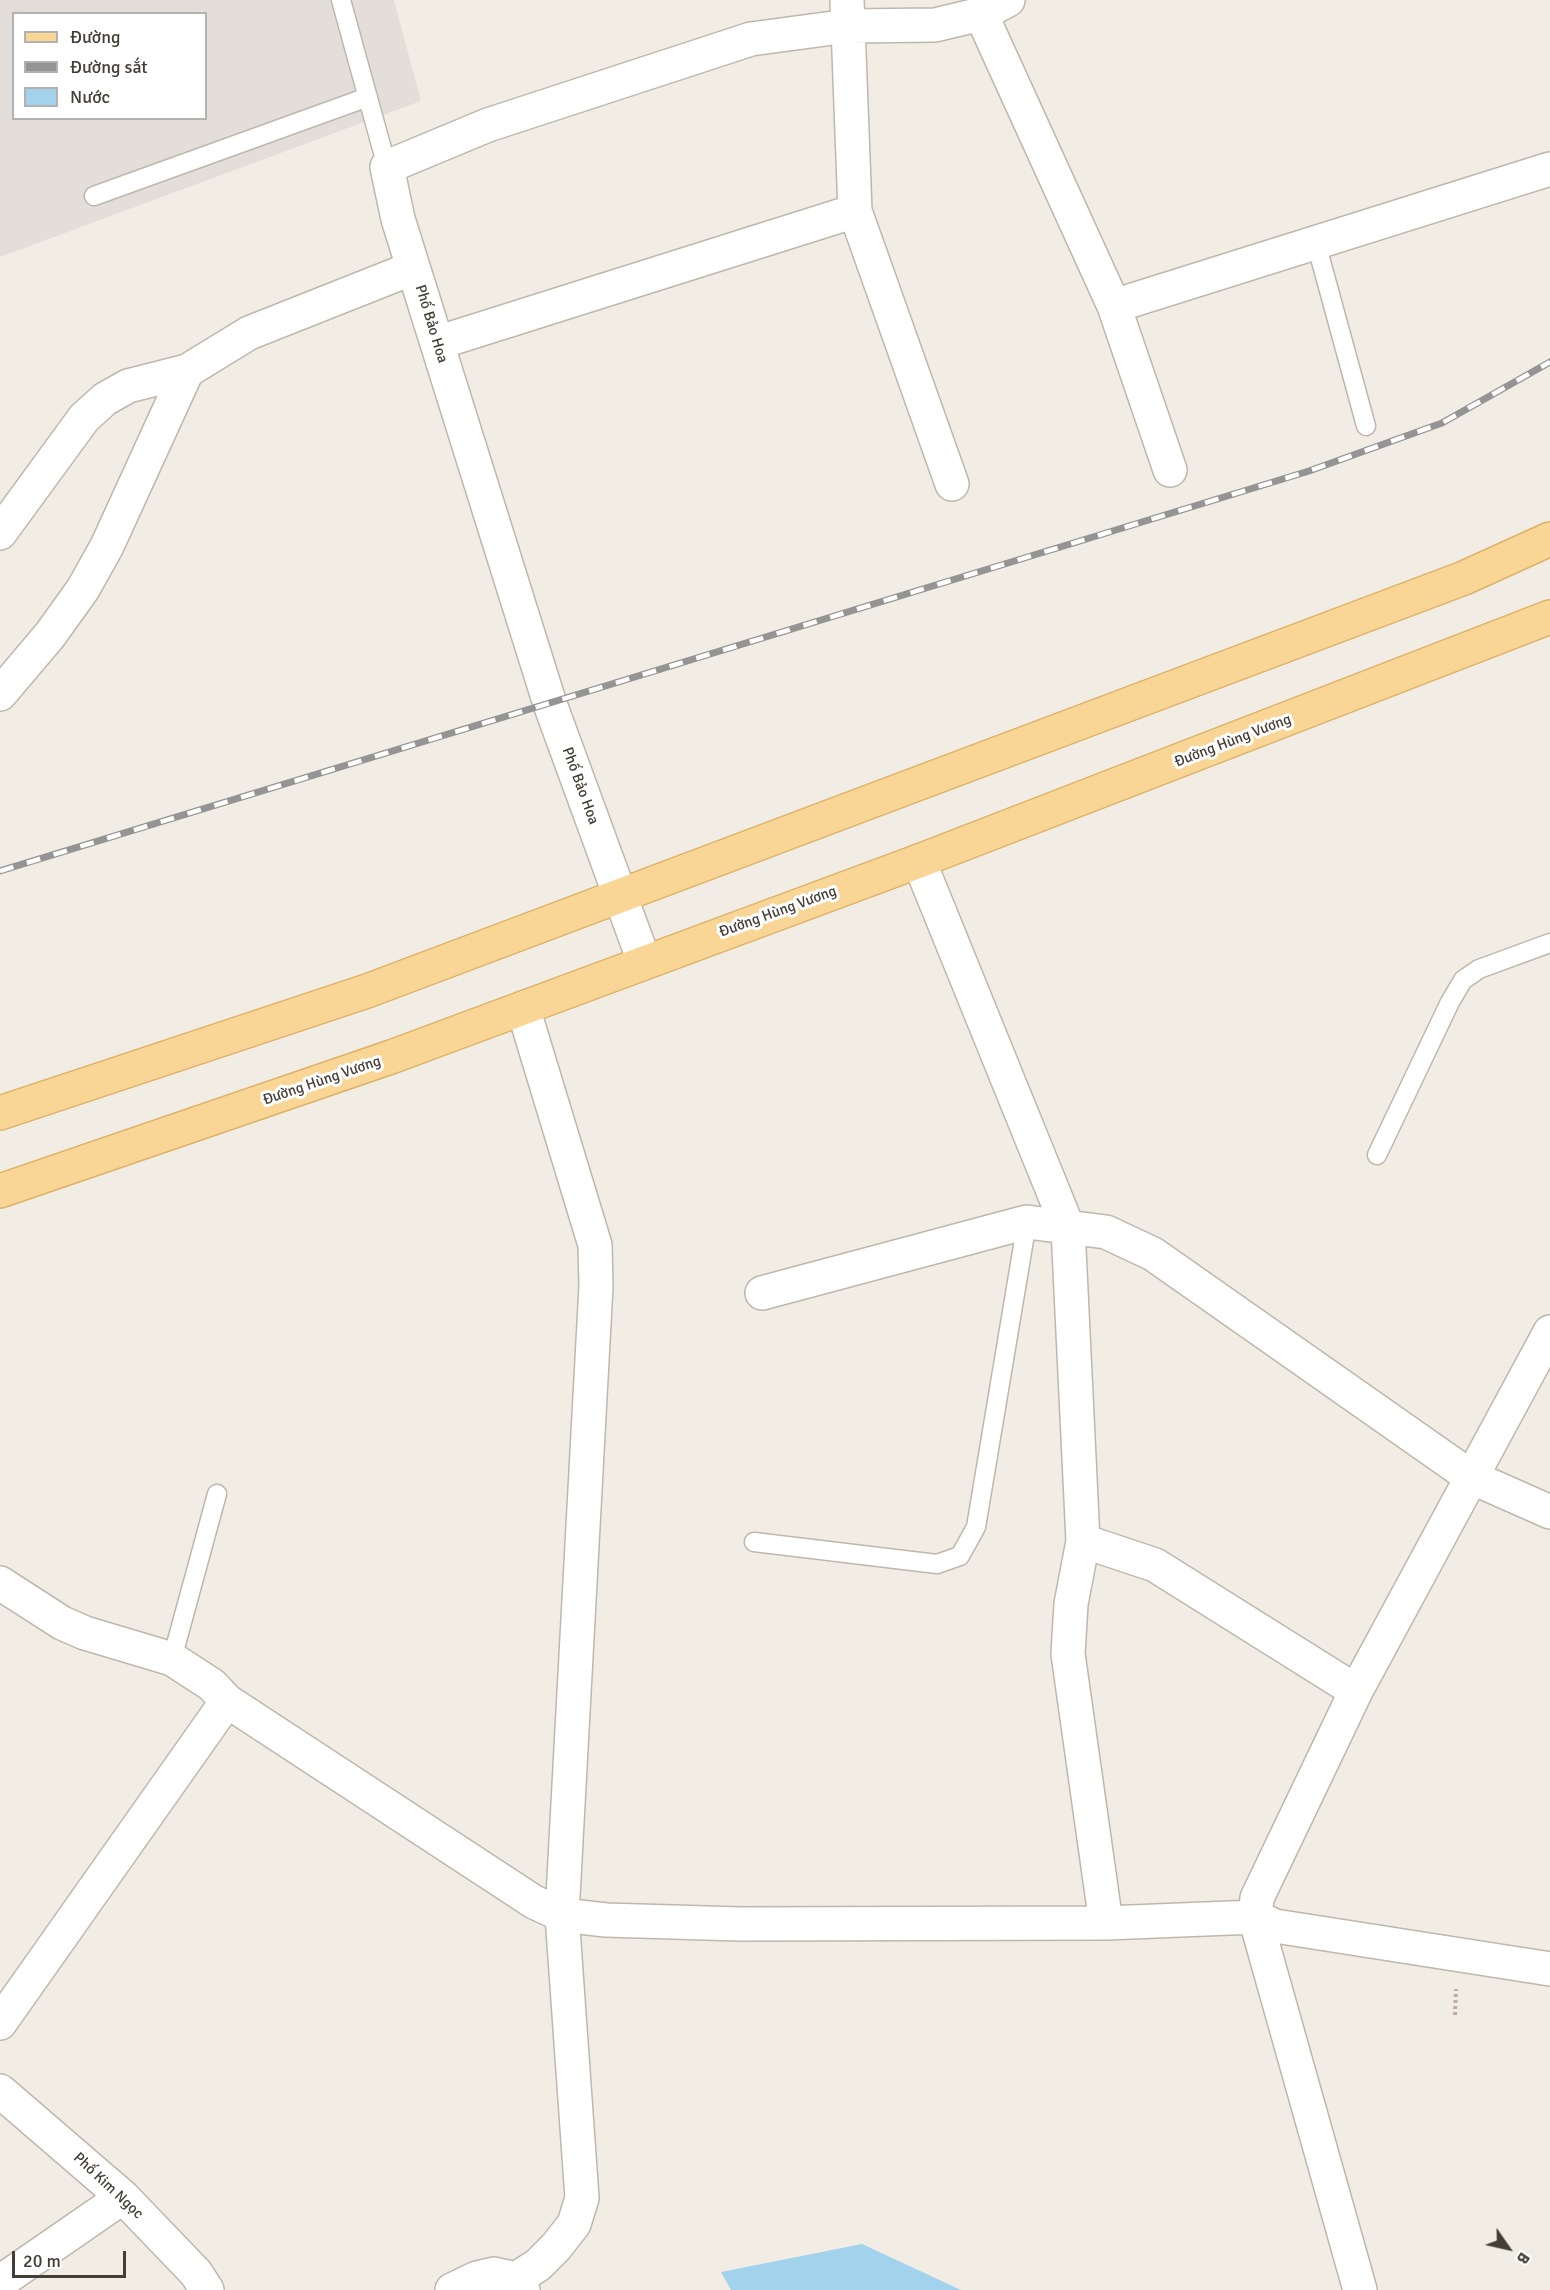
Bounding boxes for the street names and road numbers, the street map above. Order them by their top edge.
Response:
street label: Phố Bảo Hoa [411,283,451,365]
street label: Đường Hùng Vương [1172,710,1294,772]
street label: Phố Bảo Hoa [558,745,602,827]
street label: Đường Hùng Vương [717,882,839,942]
street label: Đường Hùng Vương [261,1052,383,1110]
street label: Phố Kim Ngọc [69,2149,147,2223]

